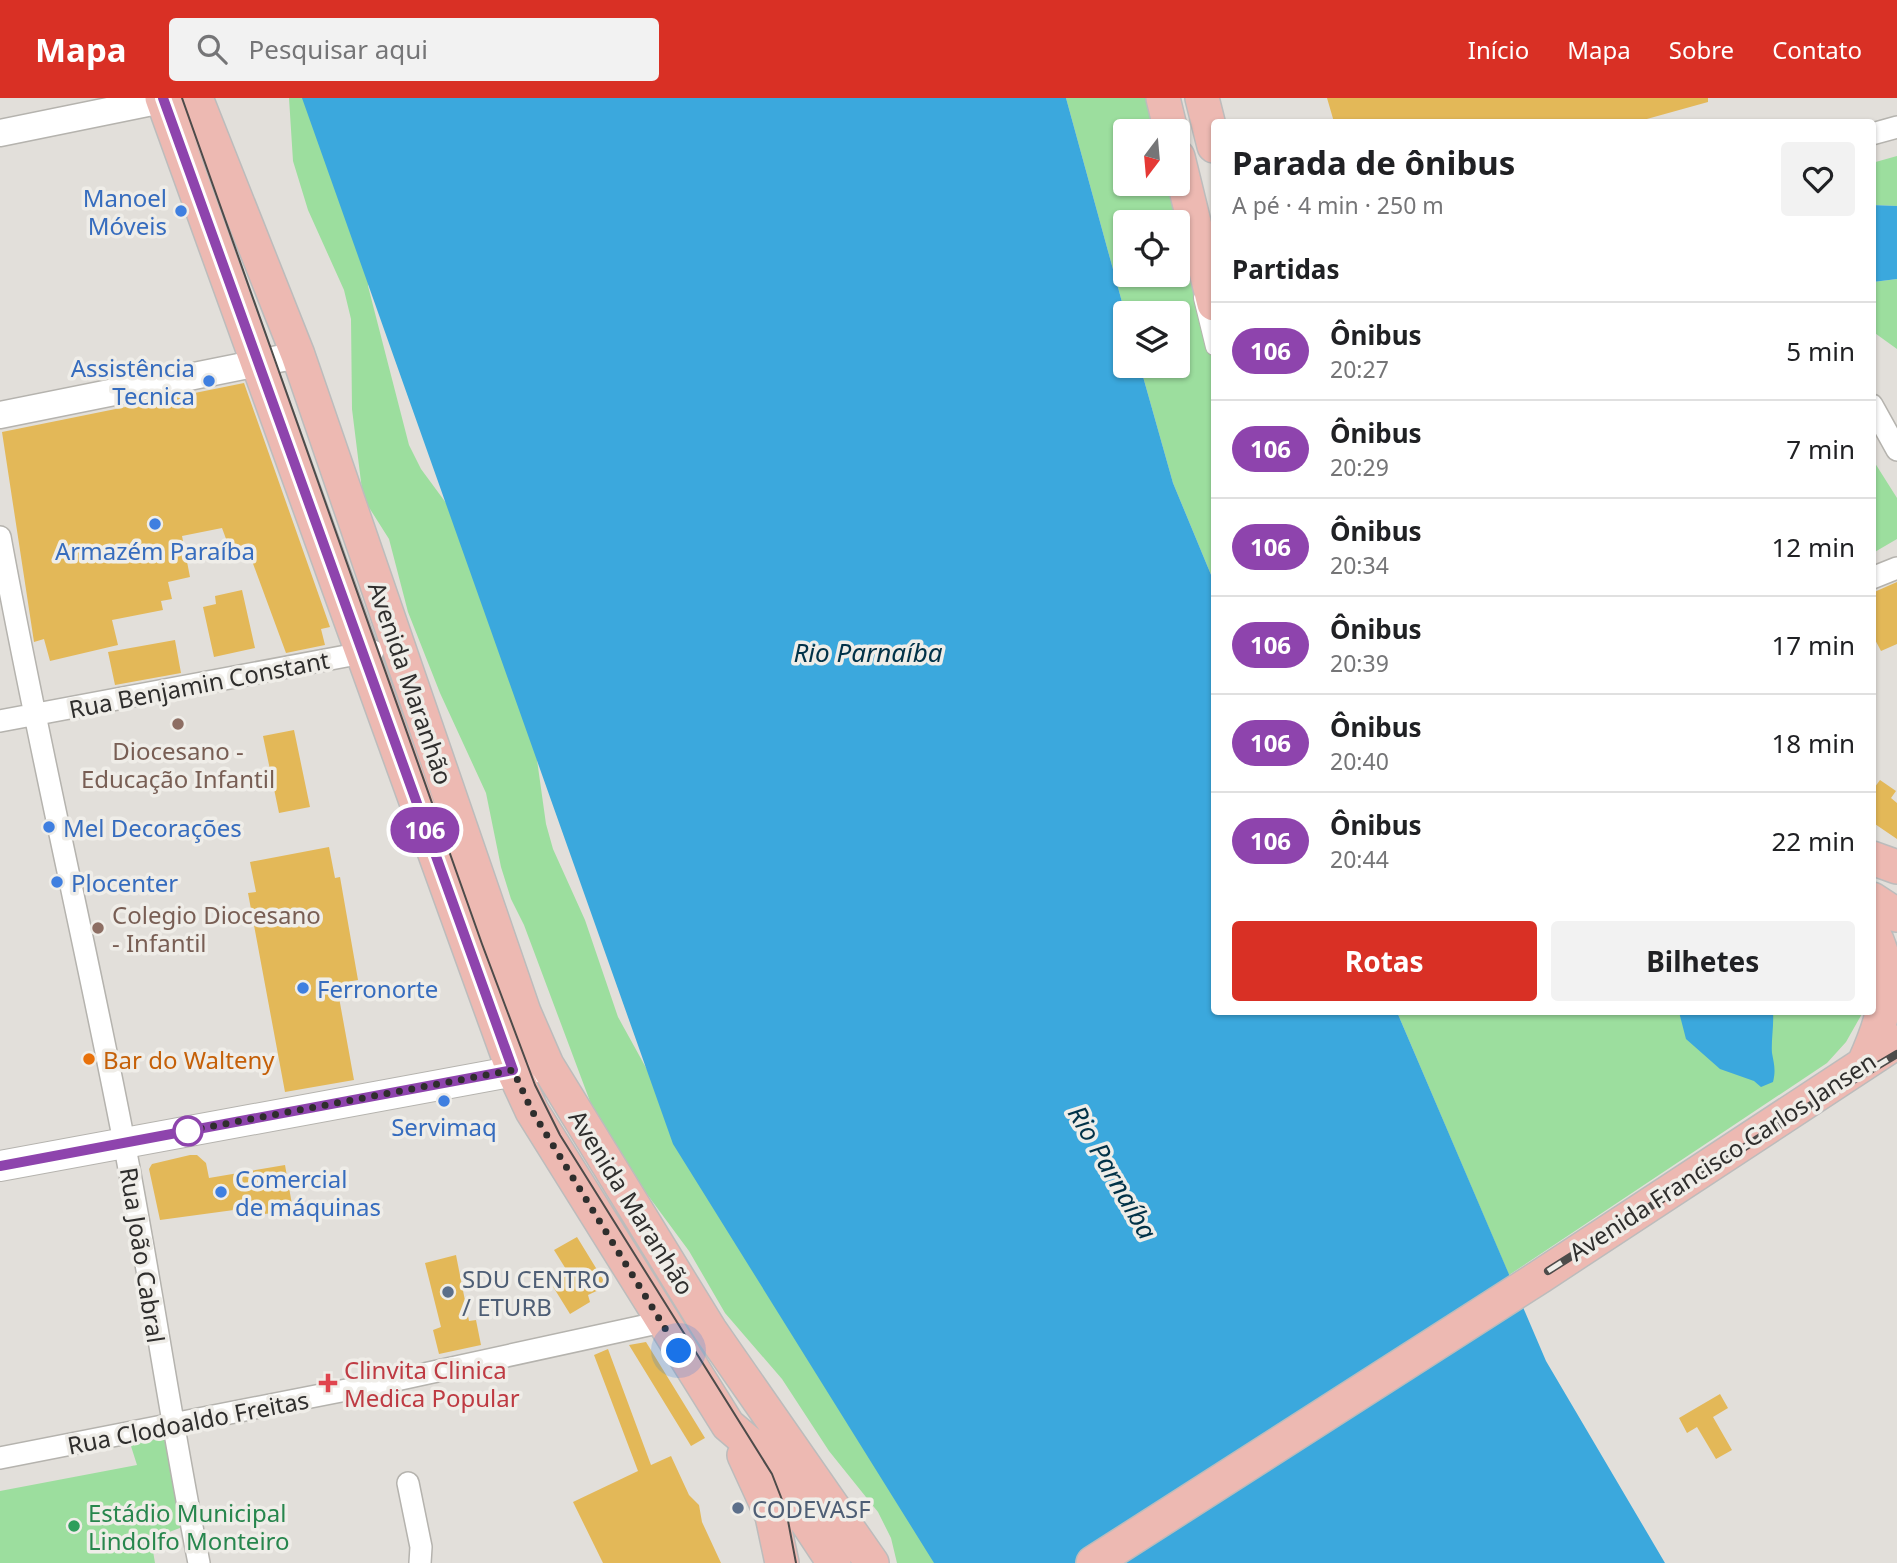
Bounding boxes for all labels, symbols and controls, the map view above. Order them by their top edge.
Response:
search box [169,18,659,81]
text: Mapa [35,27,127,72]
icon: search [193,30,231,68]
text: Pesquisar aqui [249,31,428,67]
text: Início [1468,33,1529,66]
text: Mapa [1567,33,1631,66]
text: Sobre [1669,33,1734,66]
text: Contato [1772,33,1862,66]
north arrow [1113,119,1190,196]
map controls [1113,119,1190,378]
text: Parada de ônibus [1232,140,1515,185]
button: heart [1781,142,1855,216]
place label: Manoel Móveis [83,181,167,242]
text: A pé · 4 min · 250 m [1232,189,1444,221]
marker: Manoel Móveis [173,203,189,219]
button: locate [1113,210,1190,287]
text: Partidas [1232,251,1339,287]
button: layers [1113,301,1190,378]
text: Ônibus [1330,317,1422,353]
text: 5 min [1786,333,1855,369]
text: 106 [1250,334,1291,367]
place label: Assistência Tecnica [71,351,195,412]
text: 20:27 [1330,353,1389,385]
marker: Assistência Tecnica [201,373,217,389]
text: Ônibus [1330,415,1422,451]
text: 7 min [1786,431,1855,467]
text: 106 [1250,432,1291,465]
text: 20:29 [1330,451,1389,483]
text: Ônibus [1330,513,1422,549]
marker: Armazém Paraíba [147,516,163,532]
text: 12 min [1771,529,1855,565]
text: 106 [1250,530,1291,563]
place label: Armazém Paraíba [55,534,255,567]
text: 20:34 [1330,549,1389,581]
street label: Avenida Maranhão [361,577,461,789]
text: Ônibus [1330,611,1422,647]
text: 17 min [1771,627,1855,663]
text: 106 [1250,628,1291,661]
water label: Rio Parnaíba [793,634,943,670]
street label: Rua Benjamin Constant [66,643,332,725]
text: 20:39 [1330,647,1389,679]
text: Ônibus [1330,709,1422,745]
marker: Diocesano - Educação Infantil [170,716,186,732]
text: 18 min [1771,725,1855,761]
text: 106 [1250,726,1291,759]
place label: Diocesano - Educação Infantil [81,734,275,795]
text: 20:40 [1330,745,1389,777]
line badge: 106 [385,807,465,853]
text: Ônibus [1330,807,1422,843]
place label: Mel Decorações [63,811,242,844]
text: 106 [404,813,446,846]
marker: Mel Decorações [41,819,57,835]
text: 22 min [1771,823,1855,859]
text: 106 [1250,824,1291,857]
text: 20:44 [1330,843,1389,875]
place label: Plocenter [71,866,178,899]
marker: Plocenter [49,874,65,890]
place label: Colegio Diocesano - Infantil [112,898,321,959]
marker: Colegio Diocesano - Infantil [90,920,106,936]
button: Rotas [1232,921,1537,1001]
button: Bilhetes [1551,921,1855,1001]
place label: Ferronorte [317,972,438,1005]
marker: Ferronorte [295,980,311,996]
place label: Bar do Walteny [103,1043,275,1076]
street label: Avenida Francisco Carlos Jansen [1562,1044,1882,1268]
marker: Bar do Walteny [81,1051,97,1067]
marker: Servimaq [436,1093,452,1109]
water label: Rio Parnaíba [1060,1098,1166,1246]
street label: Avenida Maranhão [562,1103,702,1301]
place label: Servimaq [391,1110,497,1143]
unlabelled marker [173,1116,203,1146]
place label: Comercial de máquinas [235,1162,381,1223]
street label: Rua João Cabral [113,1165,173,1345]
marker: Comercial de máquinas [213,1184,229,1200]
place label: SDU CENTRO / ETURB [462,1262,610,1323]
marker: SDU CENTRO / ETURB [440,1284,456,1300]
your location [661,1333,696,1368]
place label: Clinvita Clinica Medica Popular [344,1353,520,1414]
marker: Clinvita Clinica Medica Popular [318,1373,338,1393]
street label: Rua Clodoaldo Freitas [65,1382,311,1462]
place label: CODEVASF [752,1492,871,1525]
place label: Estádio Municipal Lindolfo Monteiro [88,1496,290,1557]
marker: CODEVASF [730,1500,746,1516]
marker: Estádio Municipal Lindolfo Monteiro [66,1518,82,1534]

